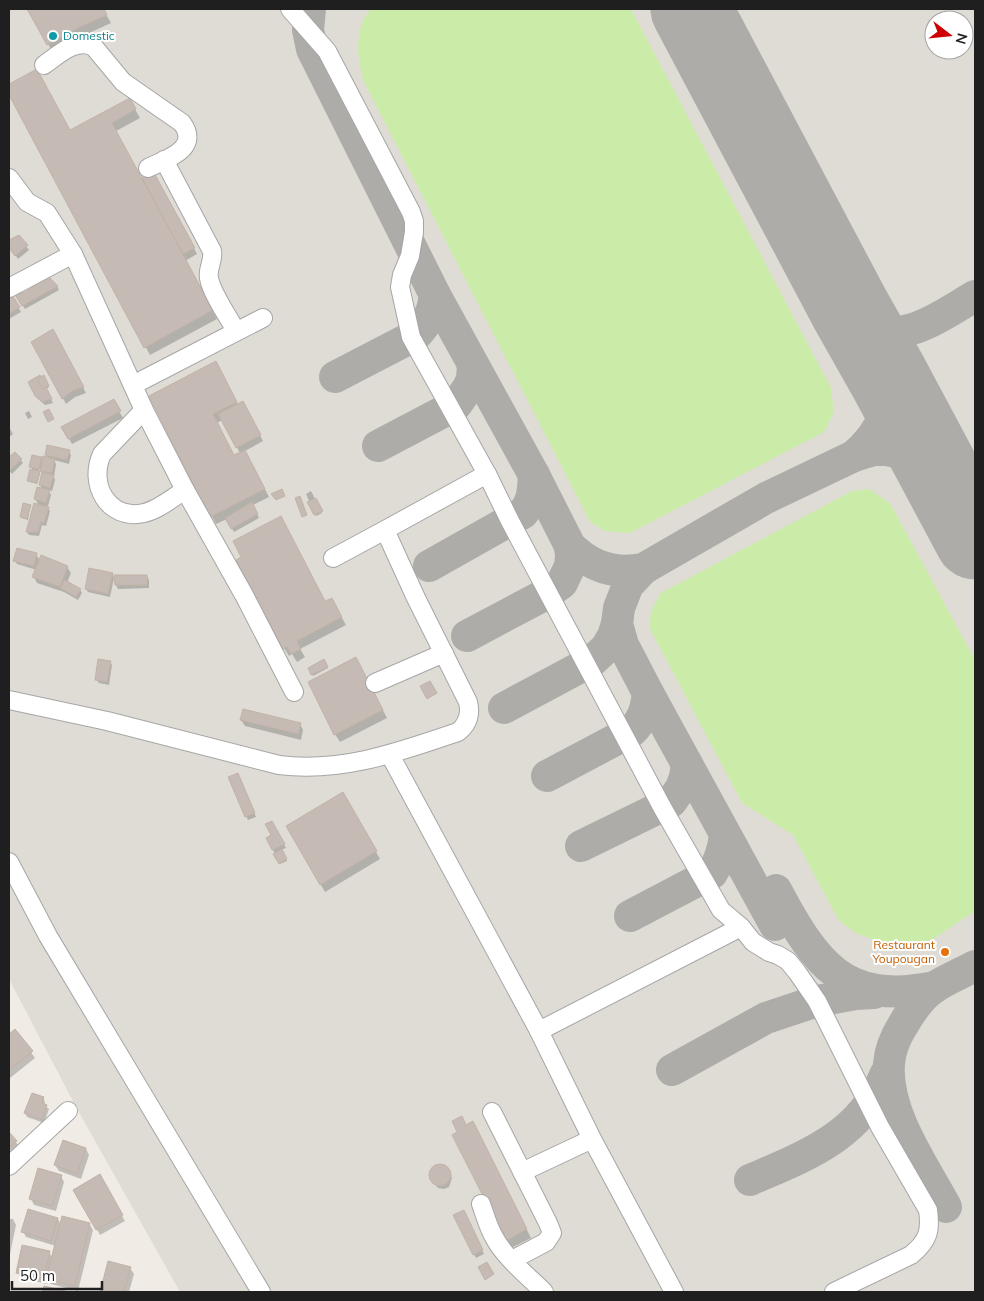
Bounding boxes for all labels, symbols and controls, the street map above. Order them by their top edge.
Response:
north arrow [924,10,974,60]
place label: Domestic [63,28,115,43]
marker: Domestic [47,30,59,42]
text: N [951,31,972,46]
place label: Restaurant Youpougan [871,937,935,966]
marker: Restaurant Youpougan [939,946,951,958]
scale bar [12,1258,102,1290]
text: 50 m [20,1266,55,1285]

